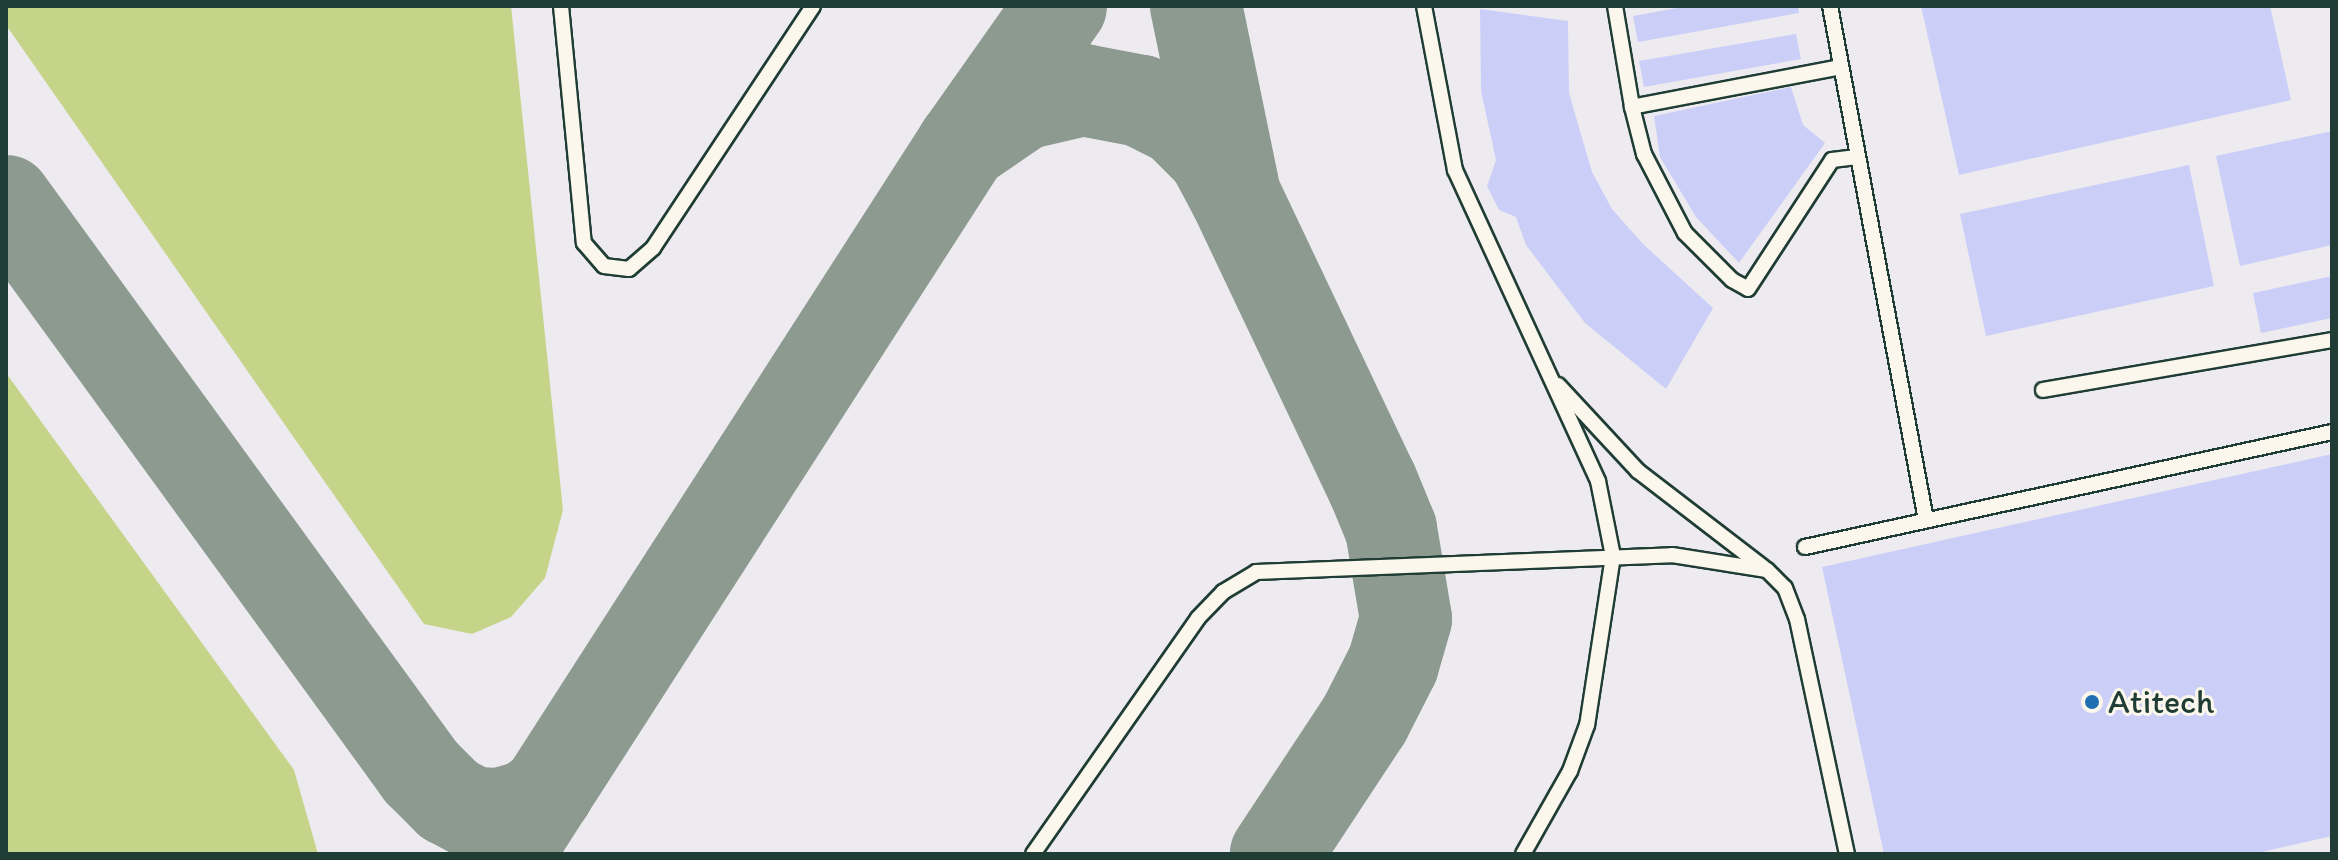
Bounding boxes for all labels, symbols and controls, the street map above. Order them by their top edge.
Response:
place label: Atitech [2108,682,2214,722]
marker: Atitech [2083,693,2101,711]

